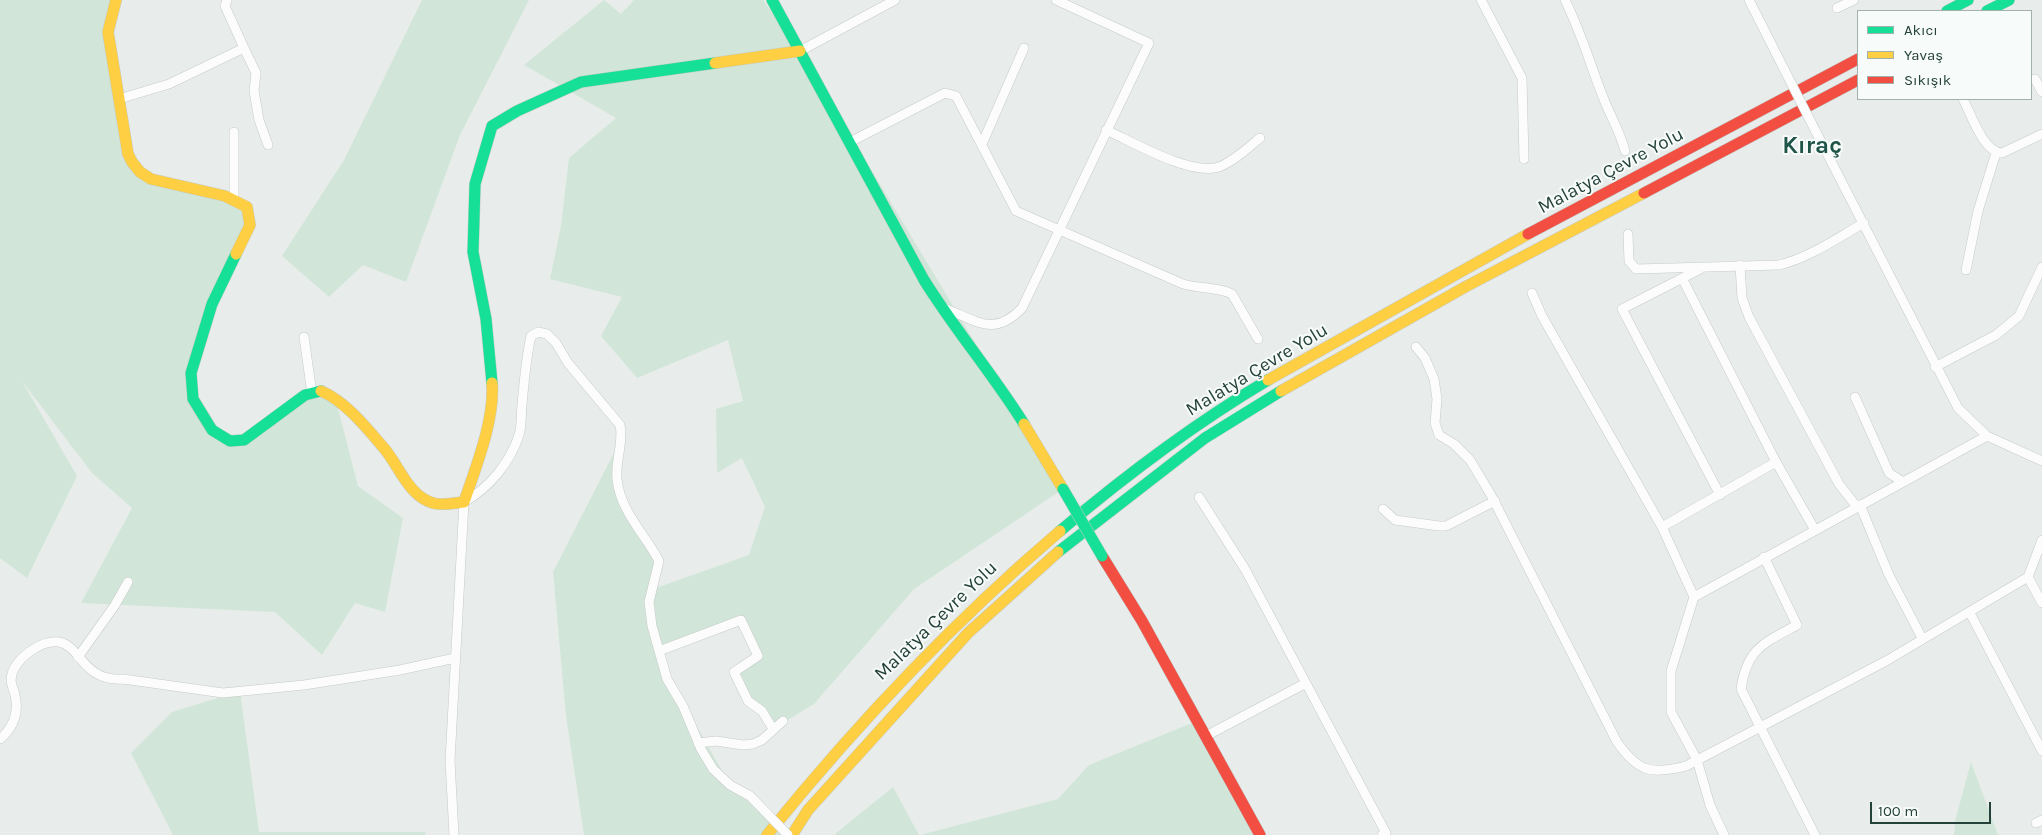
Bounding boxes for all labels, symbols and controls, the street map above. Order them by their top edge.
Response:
legend [1857,10,2032,100]
text: Akıcı [1904,21,1938,39]
text: Yavaş [1904,46,1943,64]
text: Sıkışık [1904,71,1951,89]
street label: Malatya Çevre Yolu [1534,123,1688,219]
district label: Kıraç [1782,132,1842,160]
street label: Malatya Çevre Yolu [1182,319,1332,421]
street label: Malatya Çevre Yolu [870,557,1002,685]
scale bar [1872,792,1993,824]
text: 100 m [1878,802,1918,820]

